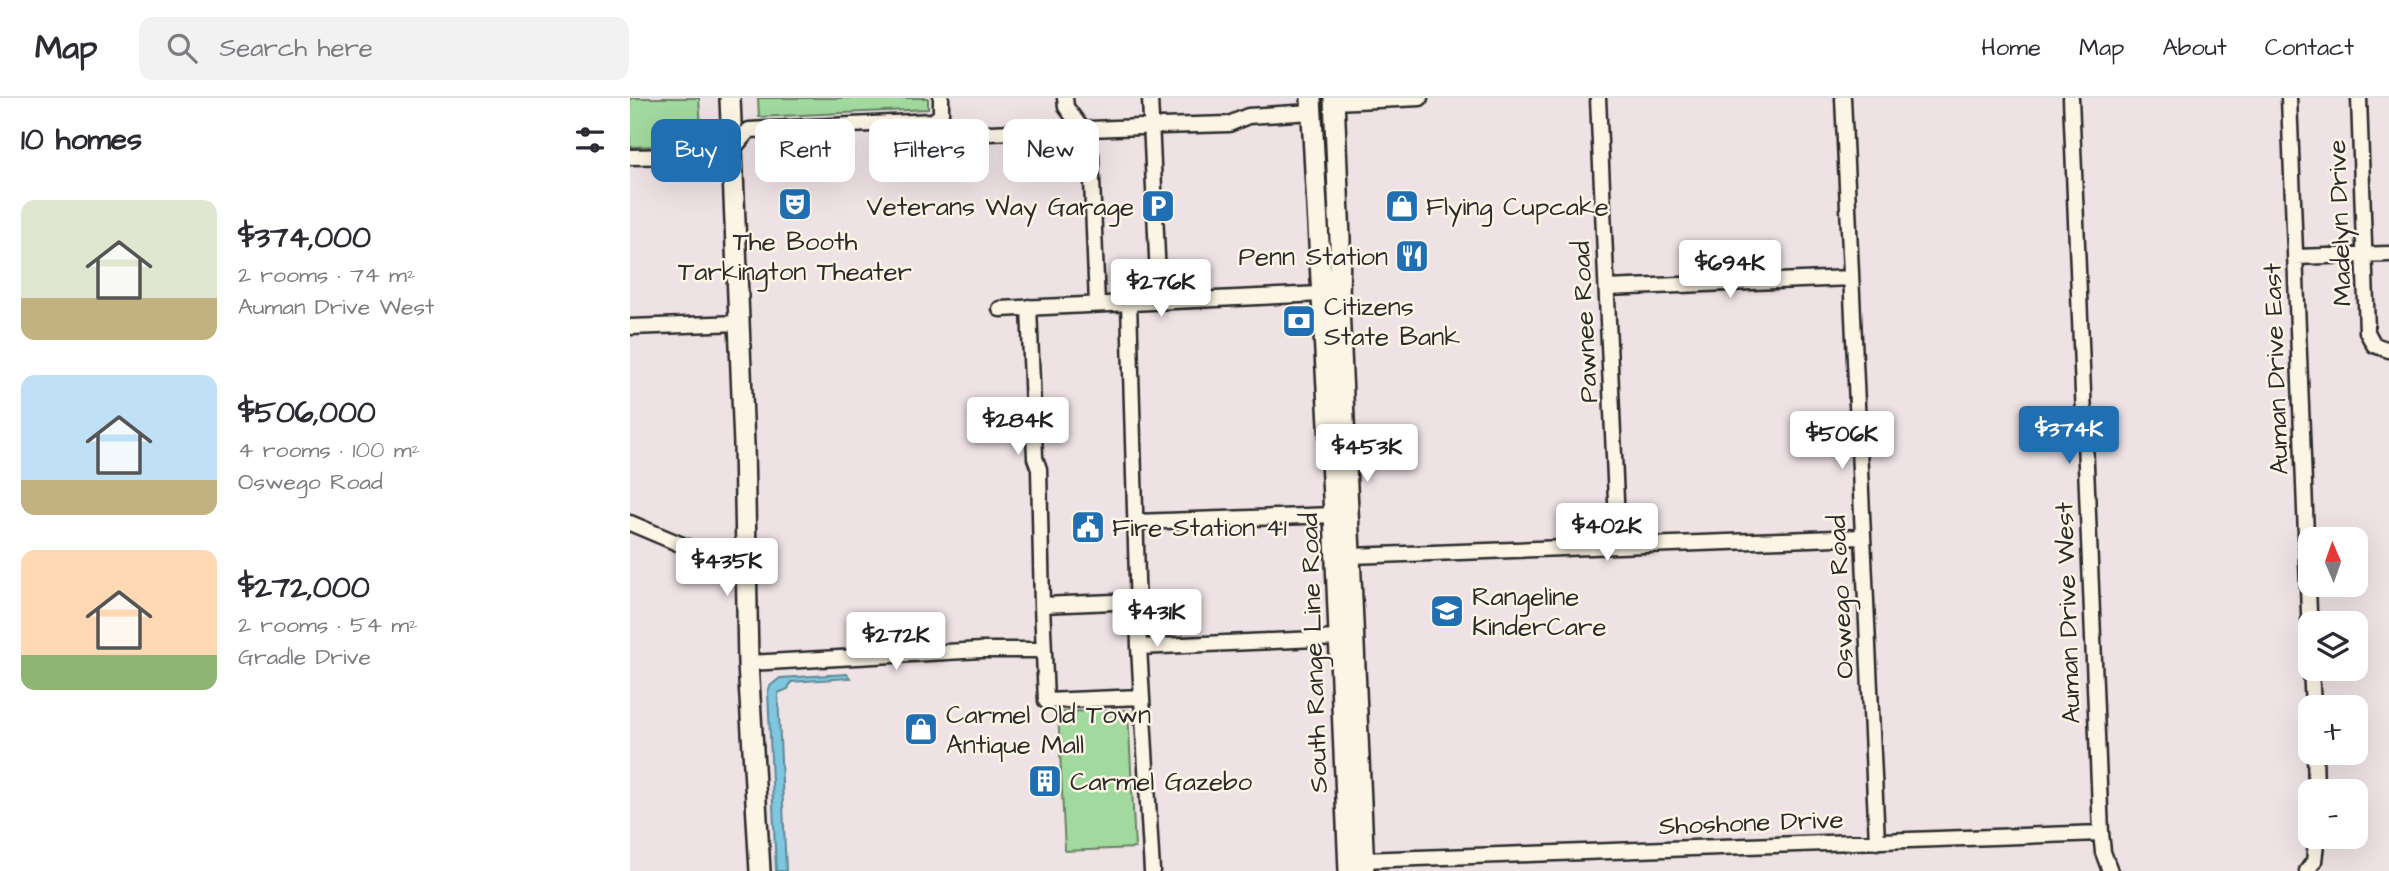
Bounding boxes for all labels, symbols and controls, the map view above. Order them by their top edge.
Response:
search box [139,17,629,80]
text: Map [35,25,97,71]
icon: search [163,29,201,67]
text: Search here [219,30,373,66]
text: Home [1981,31,2041,65]
text: Map [2079,31,2124,65]
text: About [2162,31,2227,65]
text: Contact [2265,31,2354,65]
text: 10 homes [21,119,142,161]
chip: Buy [651,119,741,182]
chip: Rent [755,119,855,182]
chip: Filters [869,119,989,182]
chip: New [1003,119,1099,182]
icon: filters [571,121,609,159]
street label: Madelyn Drive [2319,139,2363,307]
theatre icon: The Booth Tarkington Theater [776,185,814,223]
parking icon: Veterans Way Garage [1139,187,1177,225]
shop icon: Flying Cupcake [1383,187,1421,225]
place label: Veterans Way Garage [866,189,1134,227]
place label: Flying Cupcake [1426,189,1609,227]
text: $374,000 [238,217,371,259]
place label: The Booth Tarkington Theater [678,224,912,292]
icon: home [77,228,161,312]
restaurant icon: Penn Station [1393,237,1431,275]
place label: Penn Station [1238,239,1388,275]
street label: Pawnee Road [1563,240,1607,404]
pin: $694K [1681,240,1779,300]
text: $694K [1695,247,1765,279]
text: 2 rooms · 74 m² [238,259,416,291]
pin: $276K [1112,260,1210,319]
street label: Auman Drive East [2254,262,2298,476]
text: $276K [1127,266,1195,298]
place label: Citizens State Bank [1324,289,1460,355]
text: Auman Drive West [238,291,434,323]
bank icon: Citizens State Bank [1280,302,1318,340]
text: $506,000 [238,392,376,434]
pin: $284K [969,398,1067,457]
icon: home [77,403,161,487]
text: $284K [983,404,1053,436]
pin: $374K [2020,406,2118,466]
pin: $506K [1793,412,1891,471]
text: $374K [2035,413,2103,445]
text: $506K [1806,418,1878,450]
pin: $453K [1318,424,1416,484]
text: $453K [1332,431,1402,463]
text: 4 rooms · 100 m² [238,434,420,466]
text: Oswego Road [238,466,383,498]
street label: Auman Drive West [2046,501,2090,724]
pin: $402K [1558,504,1656,563]
public building icon: Fire Station 41 [1069,508,1107,546]
place label: Fire Station 41 [1112,510,1287,546]
text: $402K [1572,510,1642,542]
street label: South Range Line Road [1291,512,1339,794]
street label: Oswego Road [1819,514,1865,680]
north arrow [2298,527,2368,597]
map controls [2298,527,2368,849]
pin: $435K [678,538,776,598]
text: $435K [692,545,762,577]
text: $272,000 [238,567,370,609]
icon: home [77,578,161,662]
place label: Rangeline KinderCare [1472,579,1606,645]
pin: $431K [1108,589,1206,649]
school or university icon: Rangeline KinderCare [1428,592,1466,630]
text: $431K [1128,596,1186,628]
text: 2 rooms · 54 m² [238,609,418,641]
button: layers [2298,611,2368,681]
pin: $272K [847,612,945,672]
text: $272K [862,619,930,651]
text: Gradle Drive [238,641,371,673]
button: + [2298,695,2368,765]
place label: Carmel Old Town Antique Mall [946,697,1151,763]
shop icon: Carmel Old Town Antique Mall [902,710,940,748]
building icon: Carmel Gazebo [1026,762,1064,800]
place label: Carmel Gazebo [1070,764,1253,800]
button: − [2298,779,2368,849]
street label: Shoshone Drive [1658,802,1844,844]

